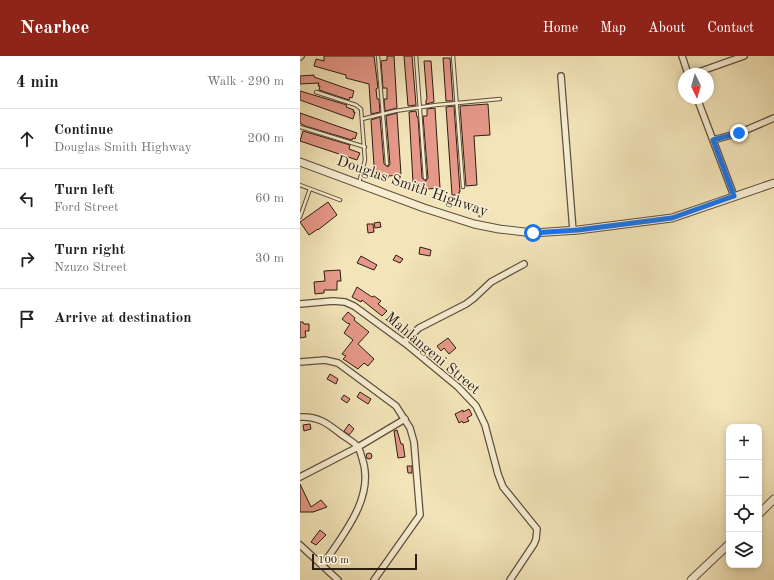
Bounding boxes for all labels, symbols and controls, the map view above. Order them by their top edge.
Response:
text: Nearbee [20,19,89,38]
text: Home [543,21,578,35]
text: Map [600,21,626,35]
text: About [648,21,685,35]
text: Contact [707,21,754,35]
north arrow [678,68,714,104]
text: 4 min [16,74,59,91]
text: Walk · 290 m [207,75,284,88]
text: Continue [54,123,113,138]
route end [730,124,748,142]
icon: ahead [16,128,38,150]
text: 200 m [247,132,284,145]
text: Douglas Smith Highway [54,141,192,154]
street label: Douglas Smith Highway [335,154,490,220]
text: Turn left [54,183,114,198]
icon: left [16,188,38,210]
text: 60 m [255,192,284,205]
text: Ford Street [54,201,119,214]
route start [524,224,542,242]
text: Turn right [54,243,125,258]
icon: right [16,248,38,270]
text: 30 m [255,252,284,265]
text: Nzuzo Street [54,261,127,274]
icon: arrive [16,308,38,330]
street label: Mahlangeni Street [382,310,482,398]
text: Arrive at destination [54,311,192,326]
map controls [726,424,762,568]
button: + [726,424,762,460]
button: − [726,460,762,496]
button: locate [726,496,762,532]
button: layers [726,532,762,568]
scale bar [312,552,417,571]
text: 100 m [318,555,349,566]

